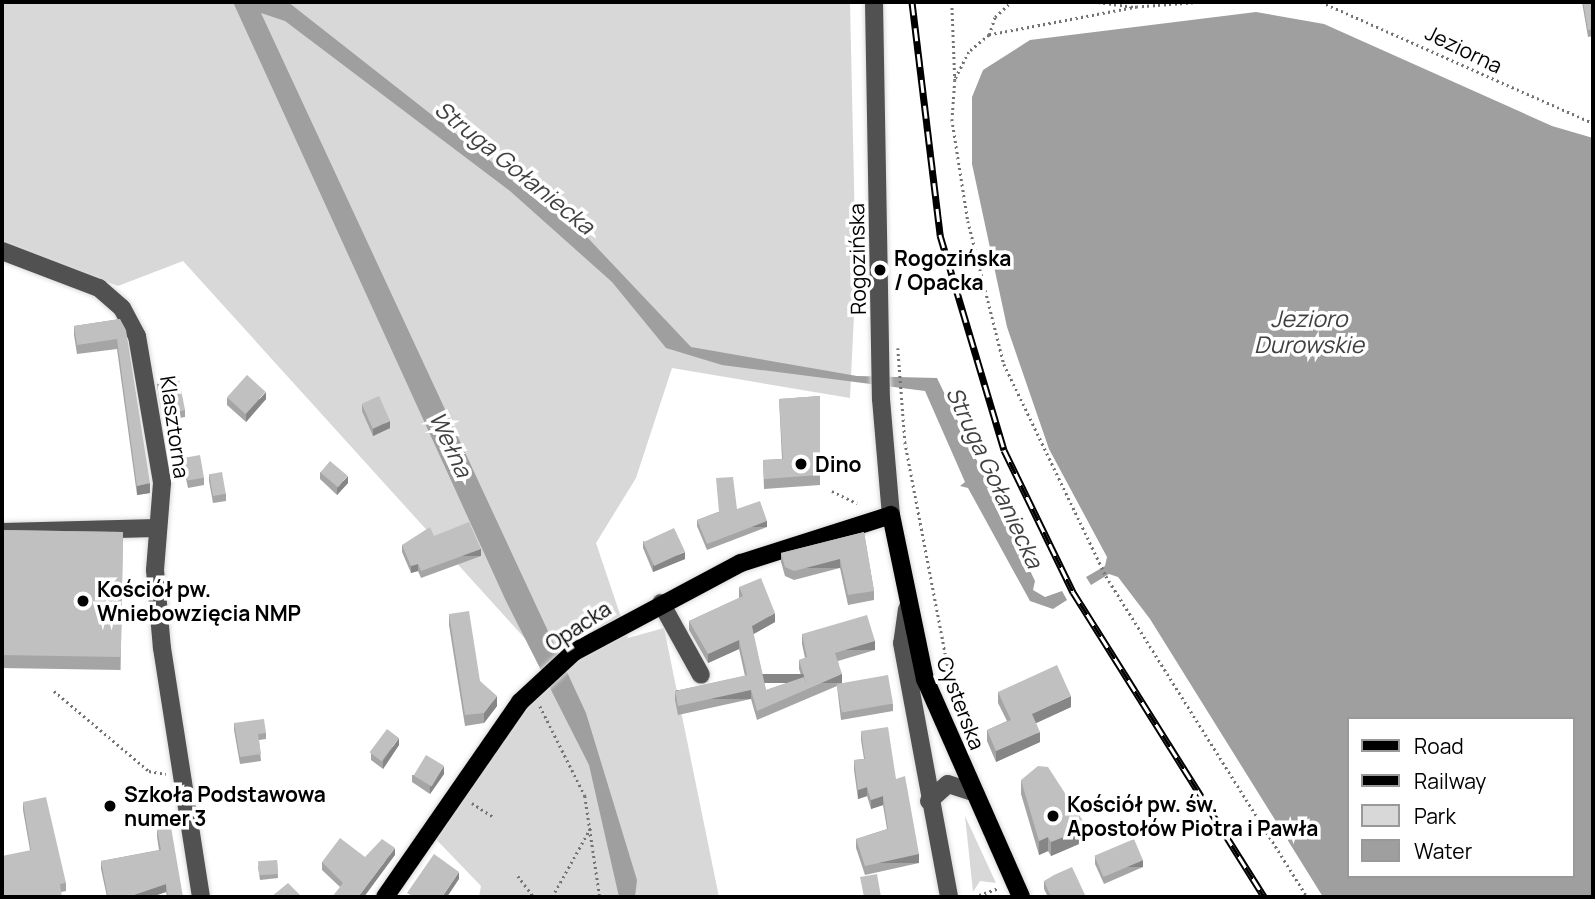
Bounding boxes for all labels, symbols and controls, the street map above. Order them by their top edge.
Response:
street label: Jeziorna [1422,20,1506,78]
water label: Struga Gołaniecka [430,94,600,240]
street label: Rogozińska [843,203,871,315]
place label: Rogozińska / Opacka [894,245,1011,295]
marker: Rogozińska / Opacka [872,262,888,278]
water label: Jezioro Durowskie [1254,304,1364,358]
street label: Klasztorna [155,374,195,480]
water label: Struga Gołaniecka [941,382,1049,572]
water label: Wełna [424,407,478,481]
place label: Dino [815,451,862,477]
marker: Dino [793,456,809,472]
place label: Kościół pw. Wniebowzięcia NMP [97,576,301,626]
marker: Kościół pw. Wniebowzięcia NMP [75,593,91,609]
street label: Opacka [541,596,615,656]
street label: Cysterska [932,653,990,753]
legend [1346,717,1574,878]
text: Road [1414,732,1464,760]
text: Railway [1414,767,1486,795]
place label: Szkoła Podstawowa numer 3 [124,781,326,831]
place label: Kościół pw. św. Apostołów Piotra i Pawła [1067,791,1318,841]
marker: Szkoła Podstawowa numer 3 [102,798,118,814]
text: Park [1414,802,1456,830]
marker: Kościół pw. św. Apostołów Piotra i Pawła [1045,808,1061,824]
text: Water [1414,837,1472,865]

